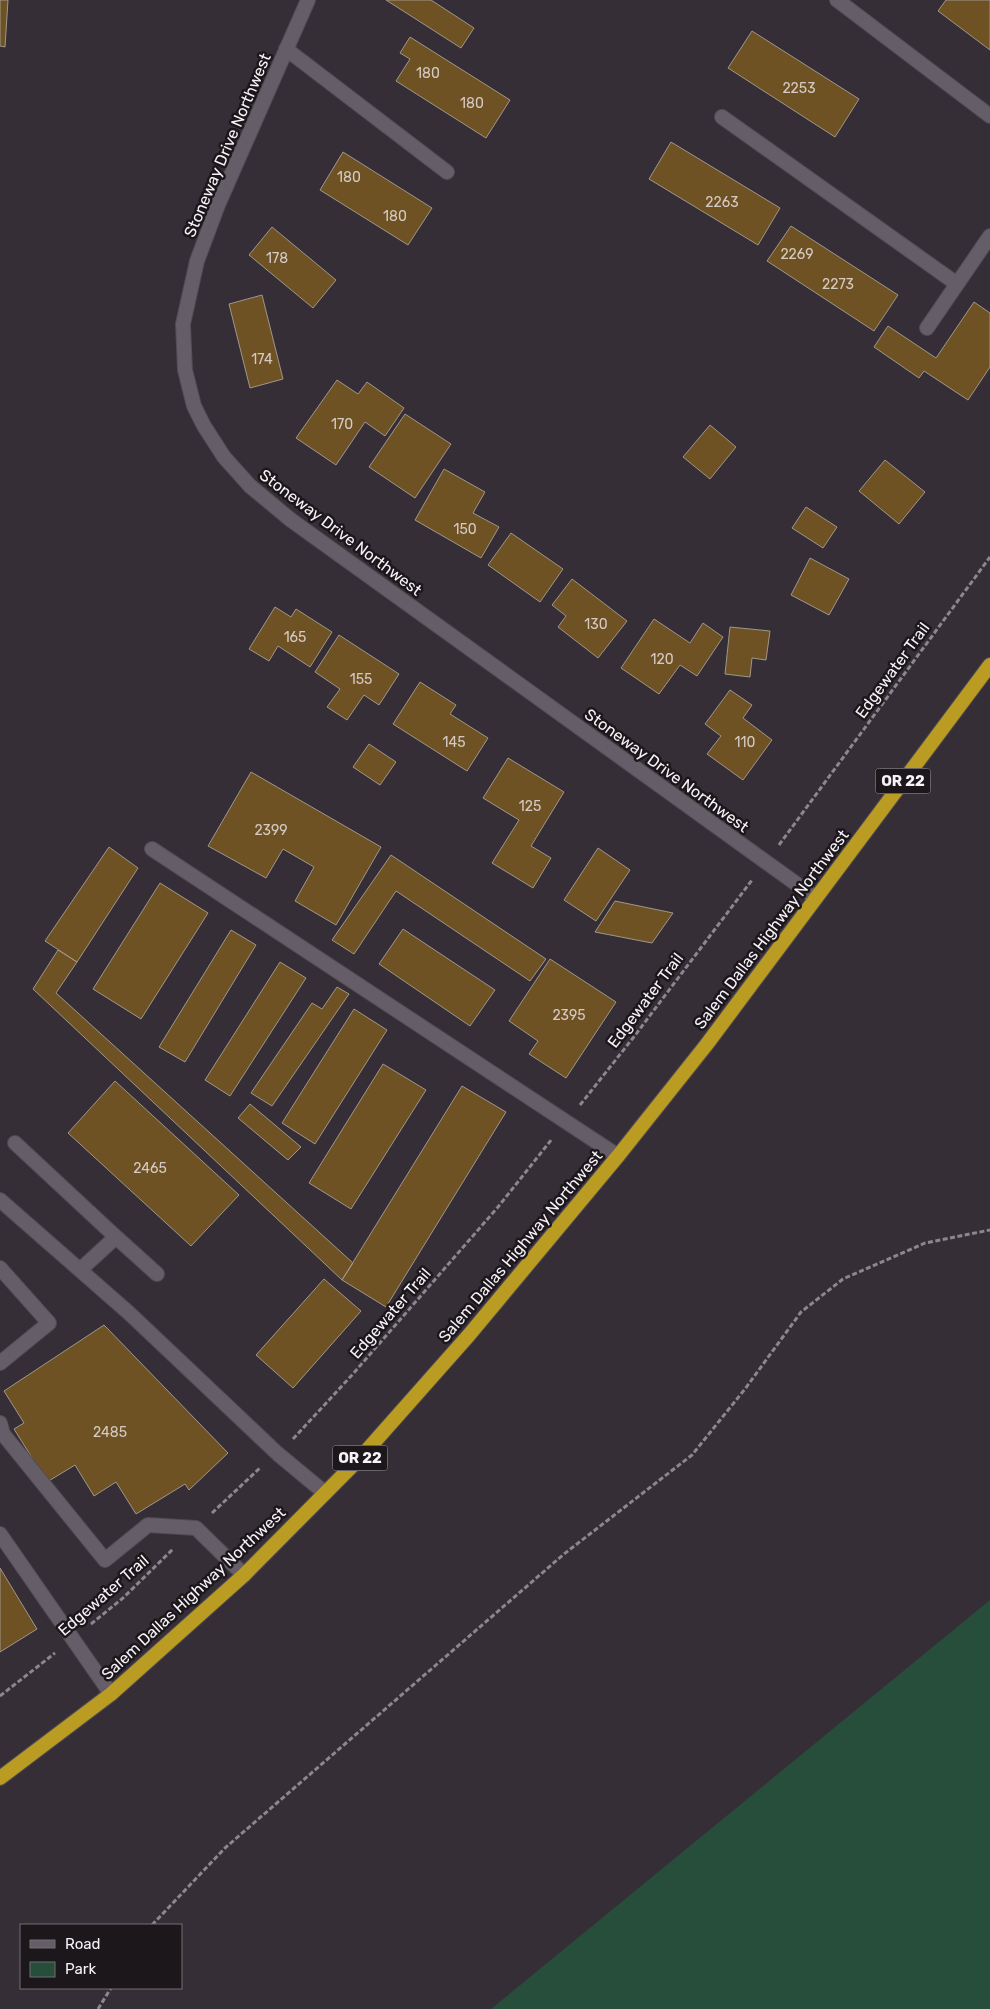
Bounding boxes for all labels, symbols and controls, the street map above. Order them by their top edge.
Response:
street label: Stoneway Drive Northwest [180,50,275,240]
house number: 180 [416,65,440,82]
house number: 2253 [782,80,816,97]
house number: 180 [460,95,484,112]
house number: 180 [337,169,361,186]
house number: 2263 [705,194,739,211]
house number: 180 [383,208,407,225]
house number: 2269 [780,246,814,263]
house number: 178 [266,250,288,267]
house number: 2273 [822,276,854,293]
house number: 174 [251,351,273,368]
house number: 170 [331,416,353,433]
street label: Stoneway Drive Northwest [256,465,426,600]
house number: 150 [453,521,477,538]
house number: 130 [584,616,608,633]
street label: Edgewater Trail [851,619,934,722]
house number: 165 [284,629,306,646]
house number: 120 [650,651,674,668]
house number: 155 [350,671,372,688]
street label: Stoneway Drive Northwest [581,705,752,836]
house number: 145 [442,734,466,751]
house number: 110 [735,734,756,751]
road number: OR 22 [876,768,930,794]
house number: 125 [519,798,541,815]
house number: 2399 [254,822,288,839]
street label: Salem Dallas Highway Northwest [690,826,853,1033]
street label: Edgewater Trail [604,949,687,1051]
house number: 2395 [552,1007,586,1024]
street label: Salem Dallas Highway Northwest [434,1147,606,1346]
house number: 2465 [133,1160,167,1177]
street label: Edgewater Trail [346,1264,435,1362]
house number: 2485 [93,1424,127,1441]
road number: OR 22 [332,1446,388,1470]
street label: Salem Dallas Highway Northwest [97,1503,289,1684]
street label: Edgewater Trail [54,1551,152,1640]
legend [20,1924,182,1989]
text: Road [65,1935,101,1953]
text: Park [65,1960,96,1978]

